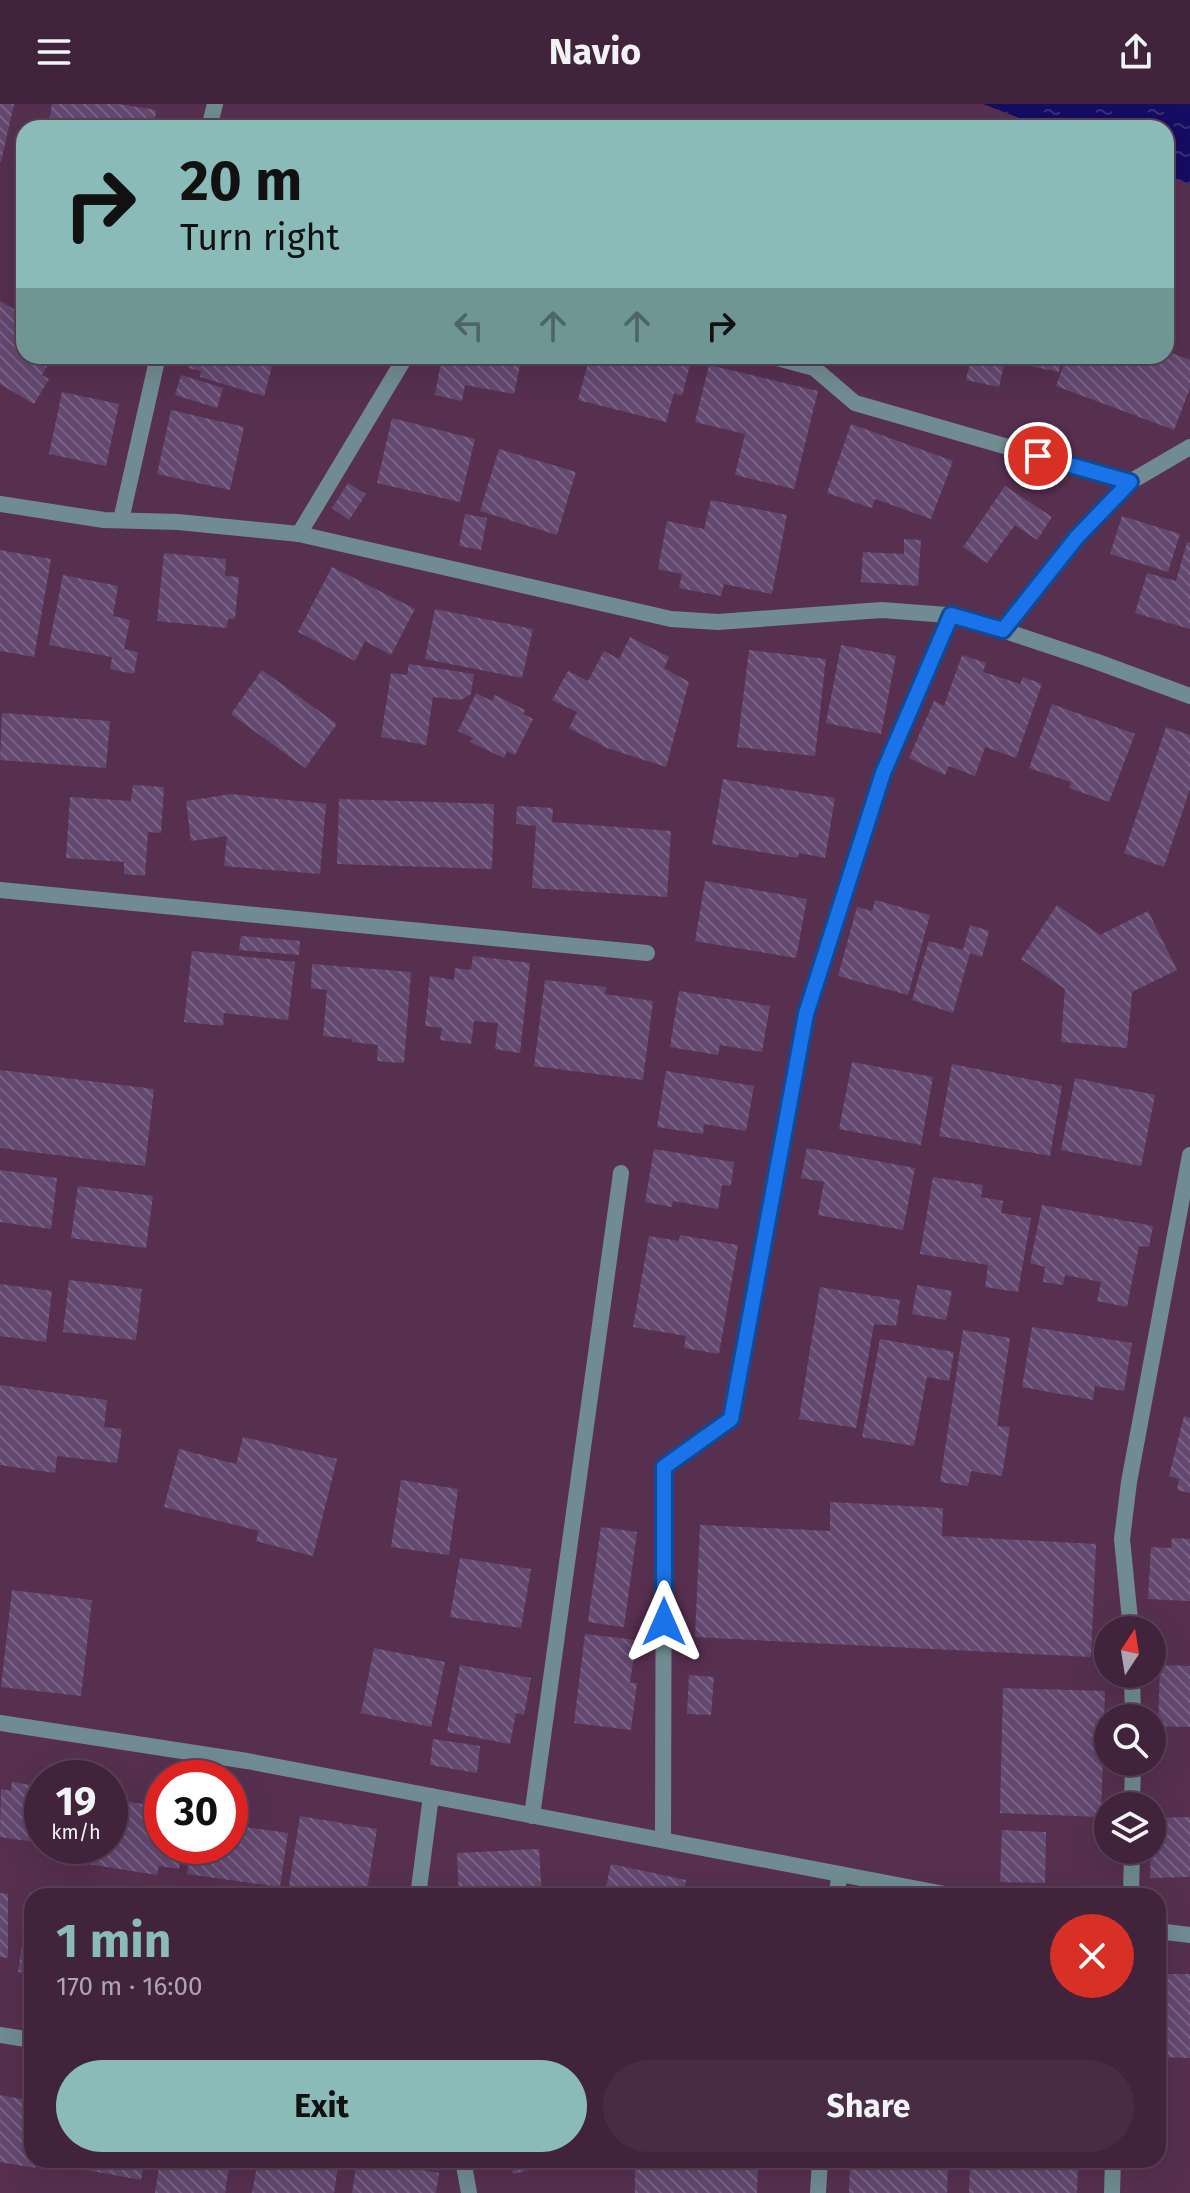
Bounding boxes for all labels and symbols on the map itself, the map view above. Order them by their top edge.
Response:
pin [1004,422,1072,490]
position arrow [622,1580,706,1664]
north arrow [1094,1616,1166,1688]
speed limit sign: 30 [144,1760,248,1864]

